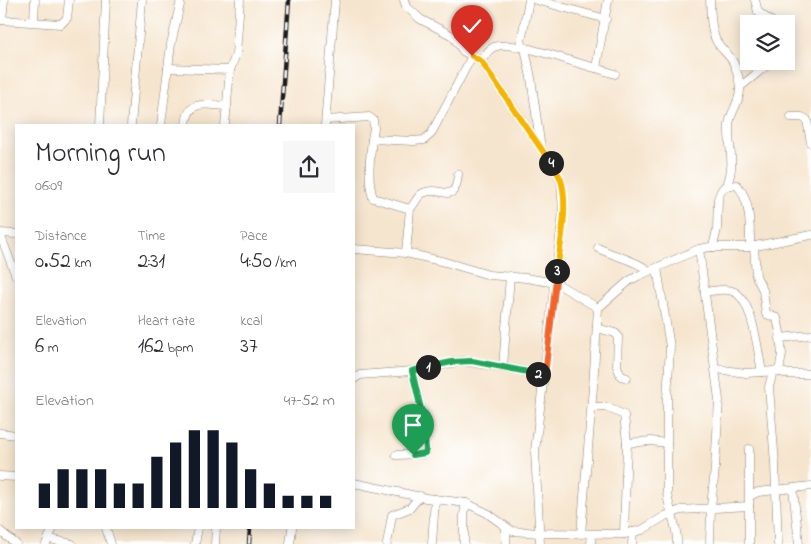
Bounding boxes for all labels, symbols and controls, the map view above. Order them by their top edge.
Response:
pin [451,5,493,56]
icon: check [458,12,486,40]
map controls [740,15,795,70]
button: layers [740,15,795,70]
text: Morning run [35,134,166,175]
button: share [283,141,335,193]
pin: 4 [538,150,564,176]
text: 4 [549,153,554,174]
text: 06:09 [35,174,62,198]
text: Distance [35,226,87,247]
text: Time [138,226,165,247]
text: Pace [240,226,268,247]
text: 0.52 [35,247,71,277]
text: 2:31 [138,247,165,277]
text: 4:50 [240,247,272,277]
text: km [71,253,91,274]
text: /km [272,253,297,274]
pin: 3 [544,258,570,284]
text: 3 [555,261,560,282]
text: Elevation [35,311,86,332]
text: Heart rate [138,311,195,332]
text: kcal [240,311,263,332]
text: 6 [35,332,44,362]
text: 162 [138,332,164,362]
text: 37 [240,332,258,362]
text: m [44,338,59,359]
text: bpm [164,338,193,359]
pin: 1 [416,354,440,380]
text: 1 [426,357,431,378]
pin: 2 [526,362,550,386]
text: 2 [535,364,542,385]
text: Elevation [35,389,94,413]
text: 47–52 m [284,389,335,413]
pin [392,404,434,455]
icon: arrive [399,411,427,439]

